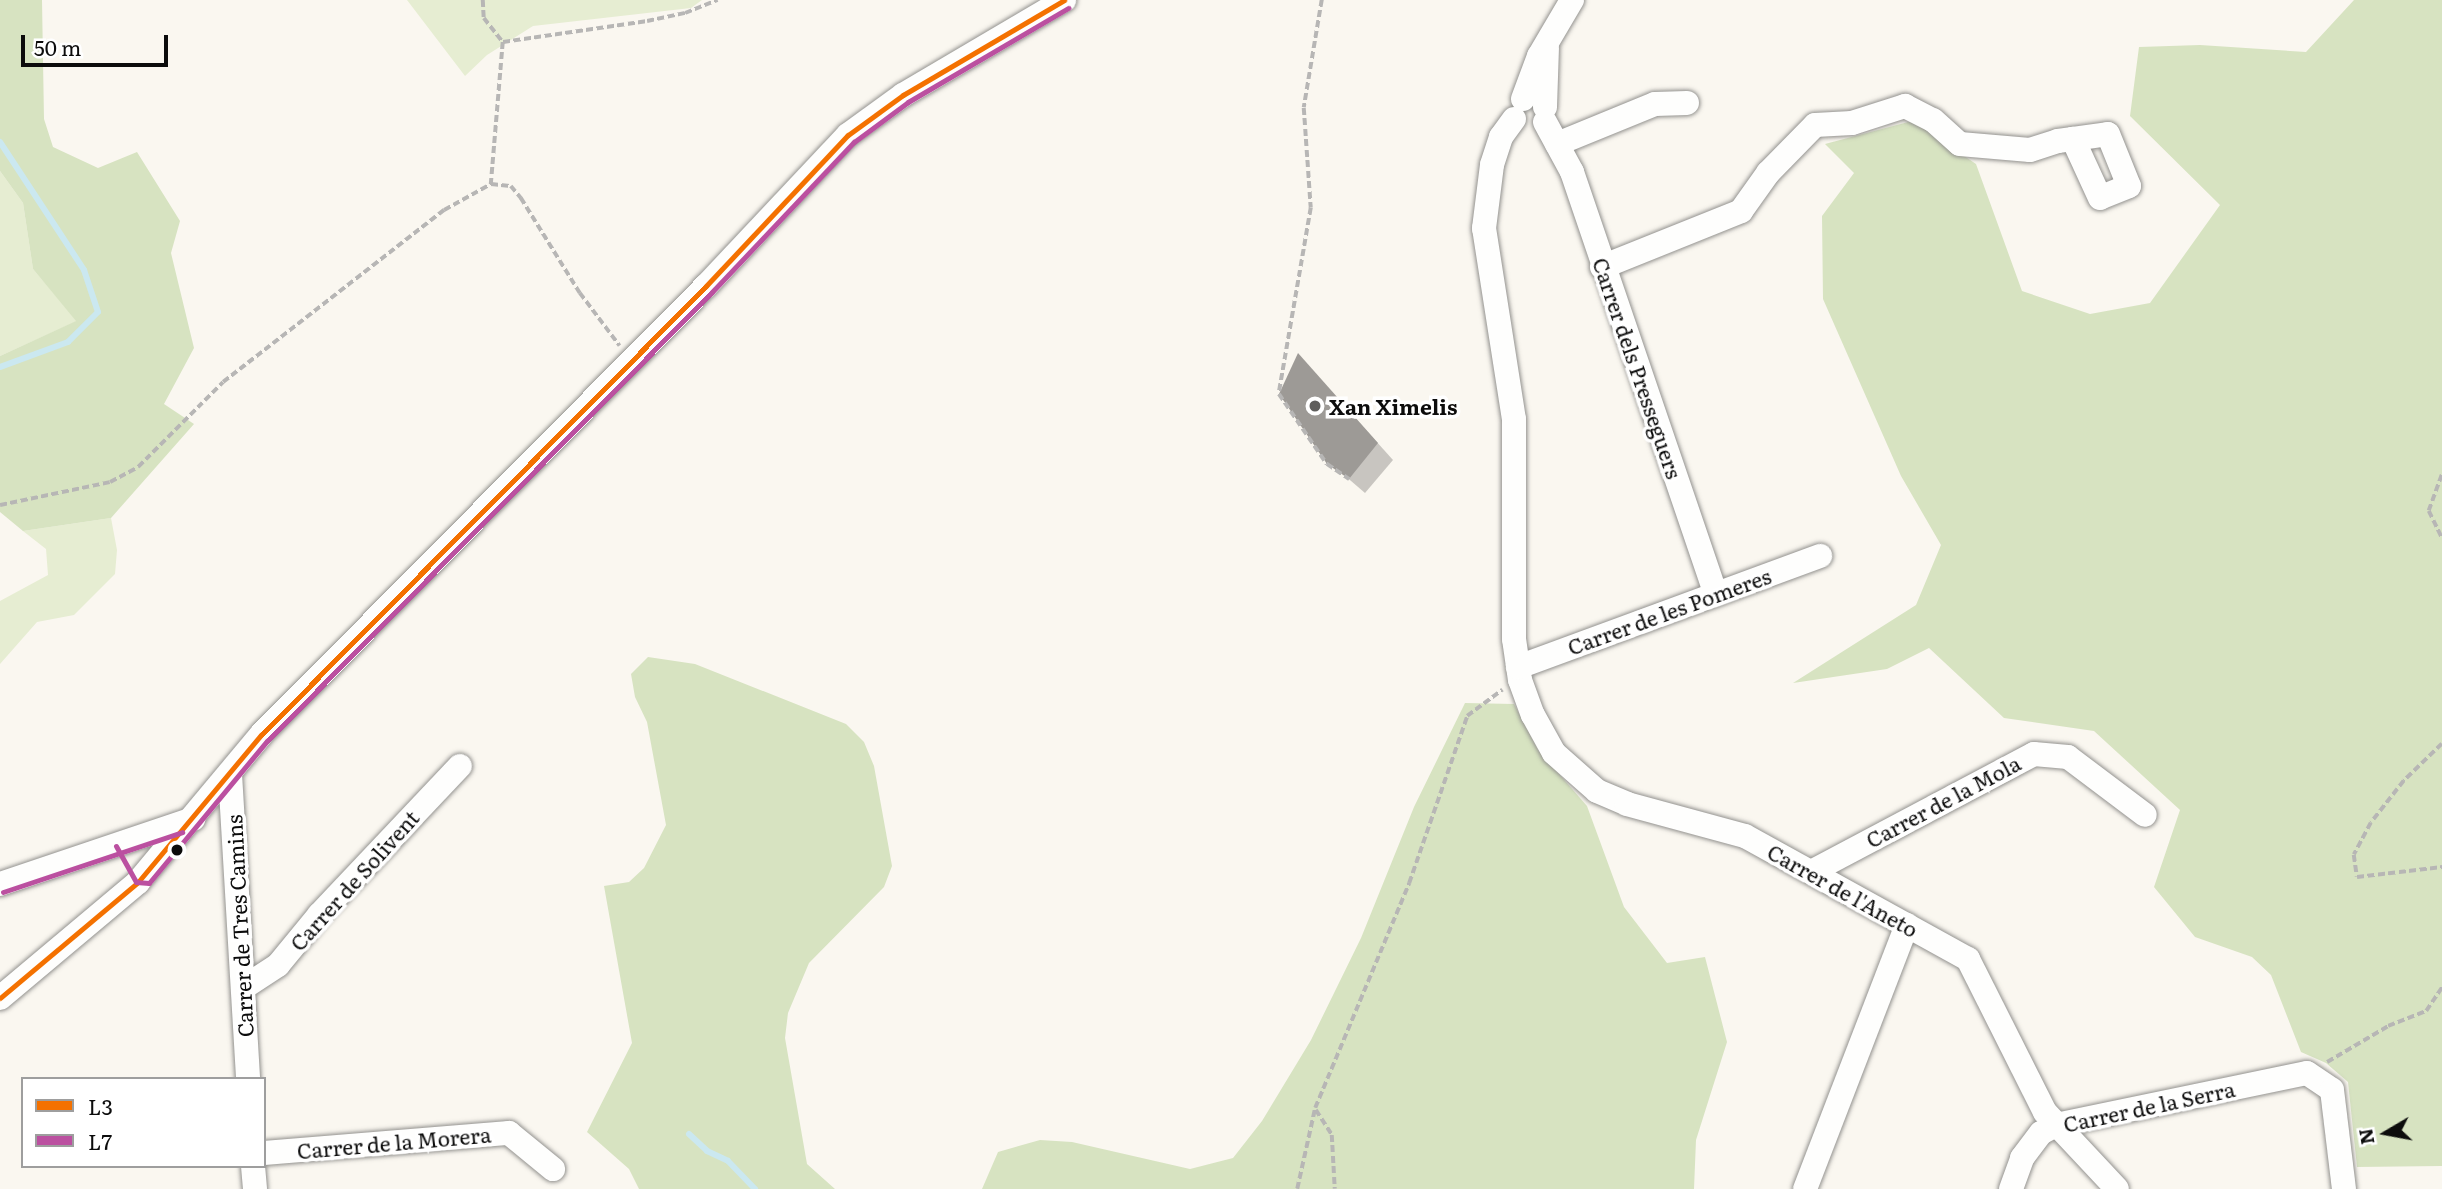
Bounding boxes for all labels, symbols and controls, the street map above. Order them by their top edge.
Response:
scale bar [24,21,172,65]
text: 50 m [34,31,81,62]
street label: Carrer dels Presseguers [1588,254,1688,482]
place label: Xan Ximelis [1329,393,1457,419]
marker: Xan Ximelis [1307,398,1323,414]
street label: Carrer de les Pomeres [1564,563,1774,659]
street label: Carrer de la Mola [1861,750,2025,852]
street label: Carrer de Solivent [284,805,424,955]
street label: Carrer de Tres Camins [221,814,257,1038]
street label: Carrer de l'Aneto [1763,838,1923,942]
unlabelled marker [170,843,184,857]
street label: Carrer de la Serra [2061,1076,2237,1136]
legend [21,1077,266,1168]
text: L3 [88,1090,113,1121]
north arrow [2351,1098,2421,1168]
street label: Carrer de la Morera [296,1121,492,1163]
text: L7 [88,1125,112,1156]
text: N [2350,1126,2380,1147]

